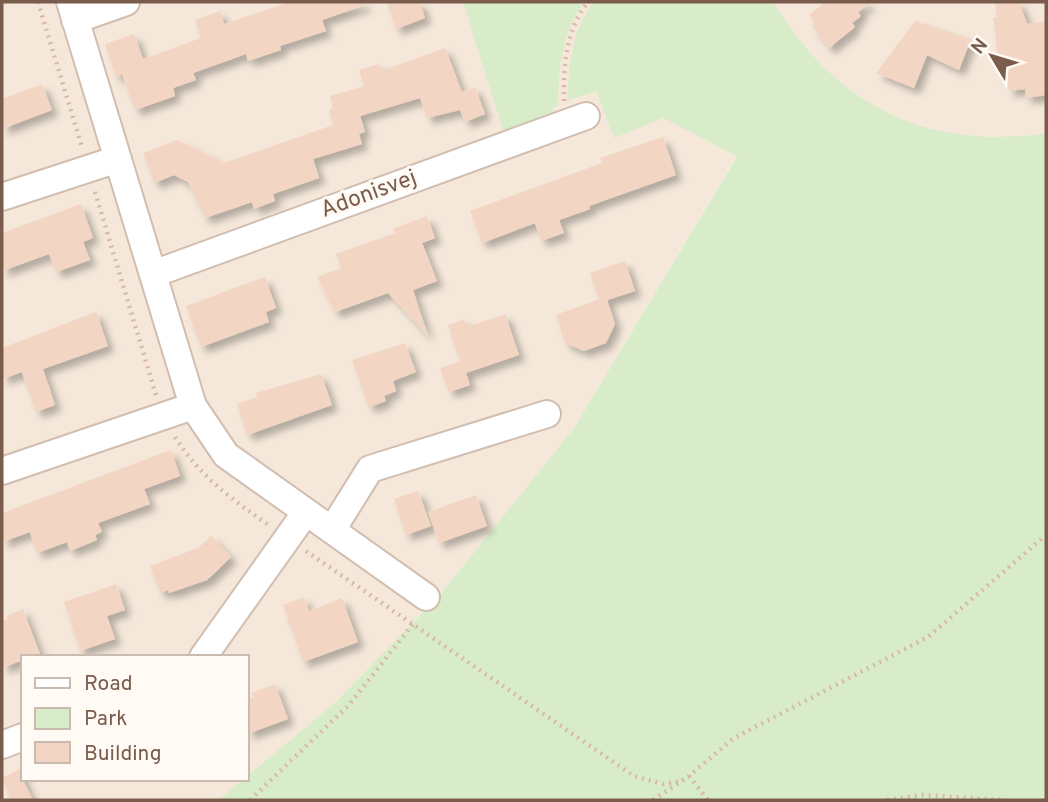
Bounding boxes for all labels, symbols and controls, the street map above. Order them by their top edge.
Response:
north arrow [957,21,1027,91]
text: N [967,34,994,60]
street label: Adonisvej [317,164,421,226]
legend [21,655,248,781]
text: Road [84,671,133,698]
text: Park [84,706,127,733]
text: Building [84,741,162,768]

